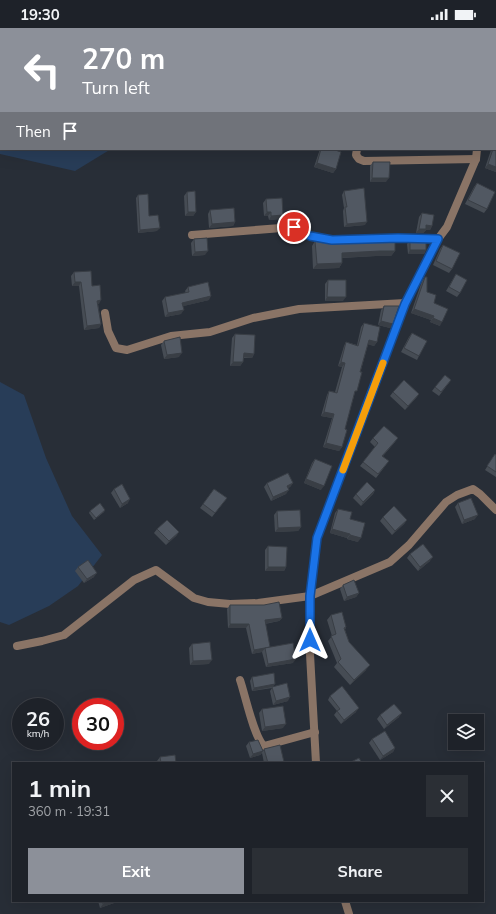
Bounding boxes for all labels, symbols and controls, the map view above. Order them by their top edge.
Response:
text: 19:30 [20,5,60,24]
text: 270 m [82,41,165,76]
icon: left [16,44,68,96]
text: Turn left [82,76,150,99]
icon: arrive [59,120,81,142]
text: Then [16,122,51,141]
pin [277,210,311,244]
icon: arrive [283,216,305,238]
position arrow [289,619,331,661]
speed limit sign: 30 [72,698,124,750]
text: 26 [26,706,50,731]
map controls [448,714,484,750]
button: layers [448,714,484,750]
text: km/h [27,727,49,740]
text: 1 min [28,773,91,803]
button: close [426,775,468,817]
text: 360 m · 19:31 [28,803,110,819]
button: Exit [28,848,244,894]
button: Share [252,848,468,894]

